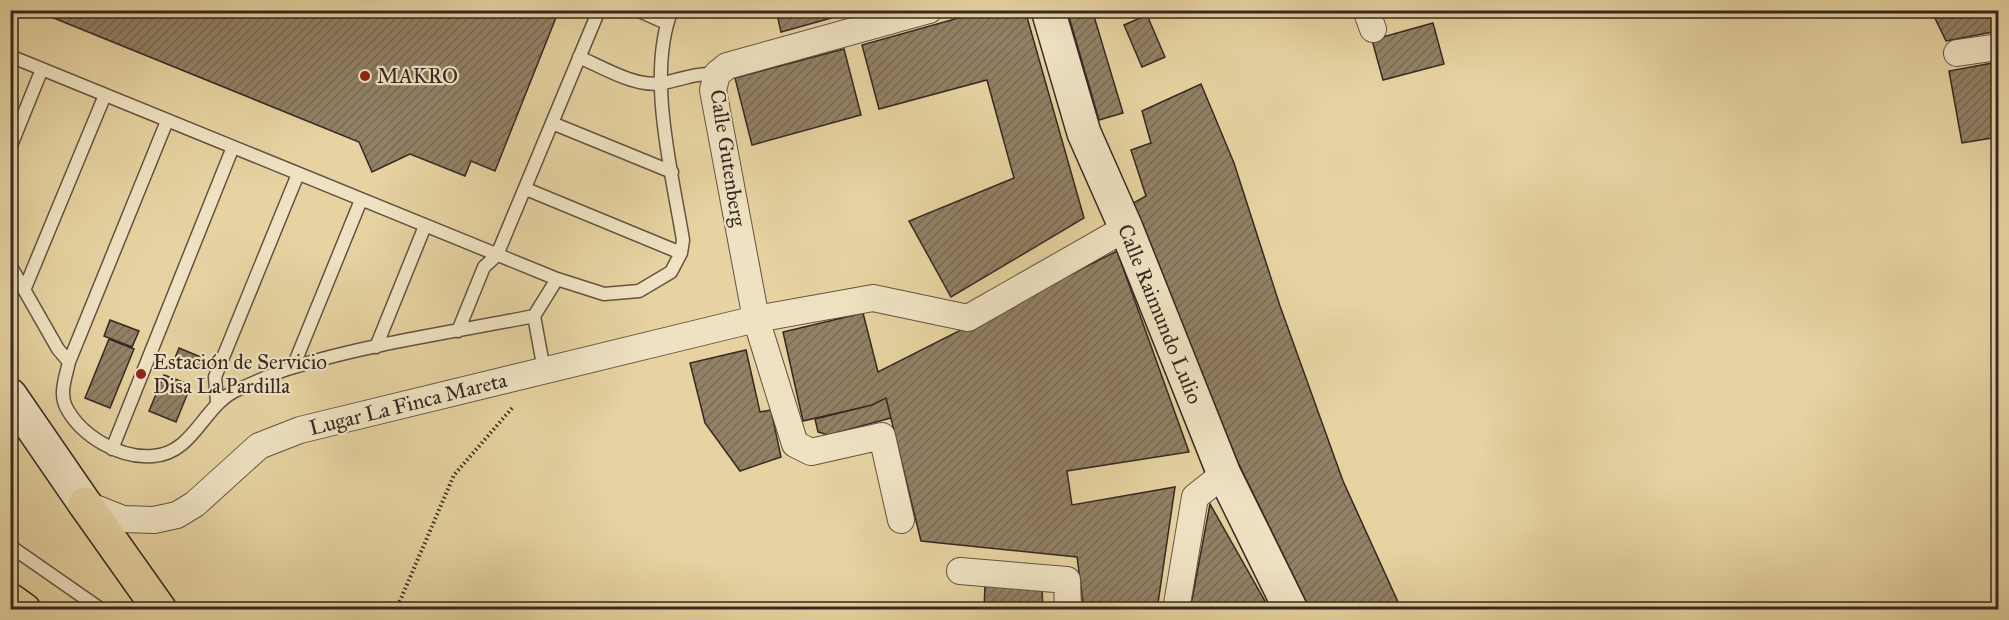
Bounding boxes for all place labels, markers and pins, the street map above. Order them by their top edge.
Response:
place label: MAKRO [377,63,458,89]
marker: MAKRO [358,69,372,83]
place label: Estación de Servicio Disa La Pardilla [153,349,327,399]
marker: Estación de Servicio Disa La Pardilla [134,367,148,381]

